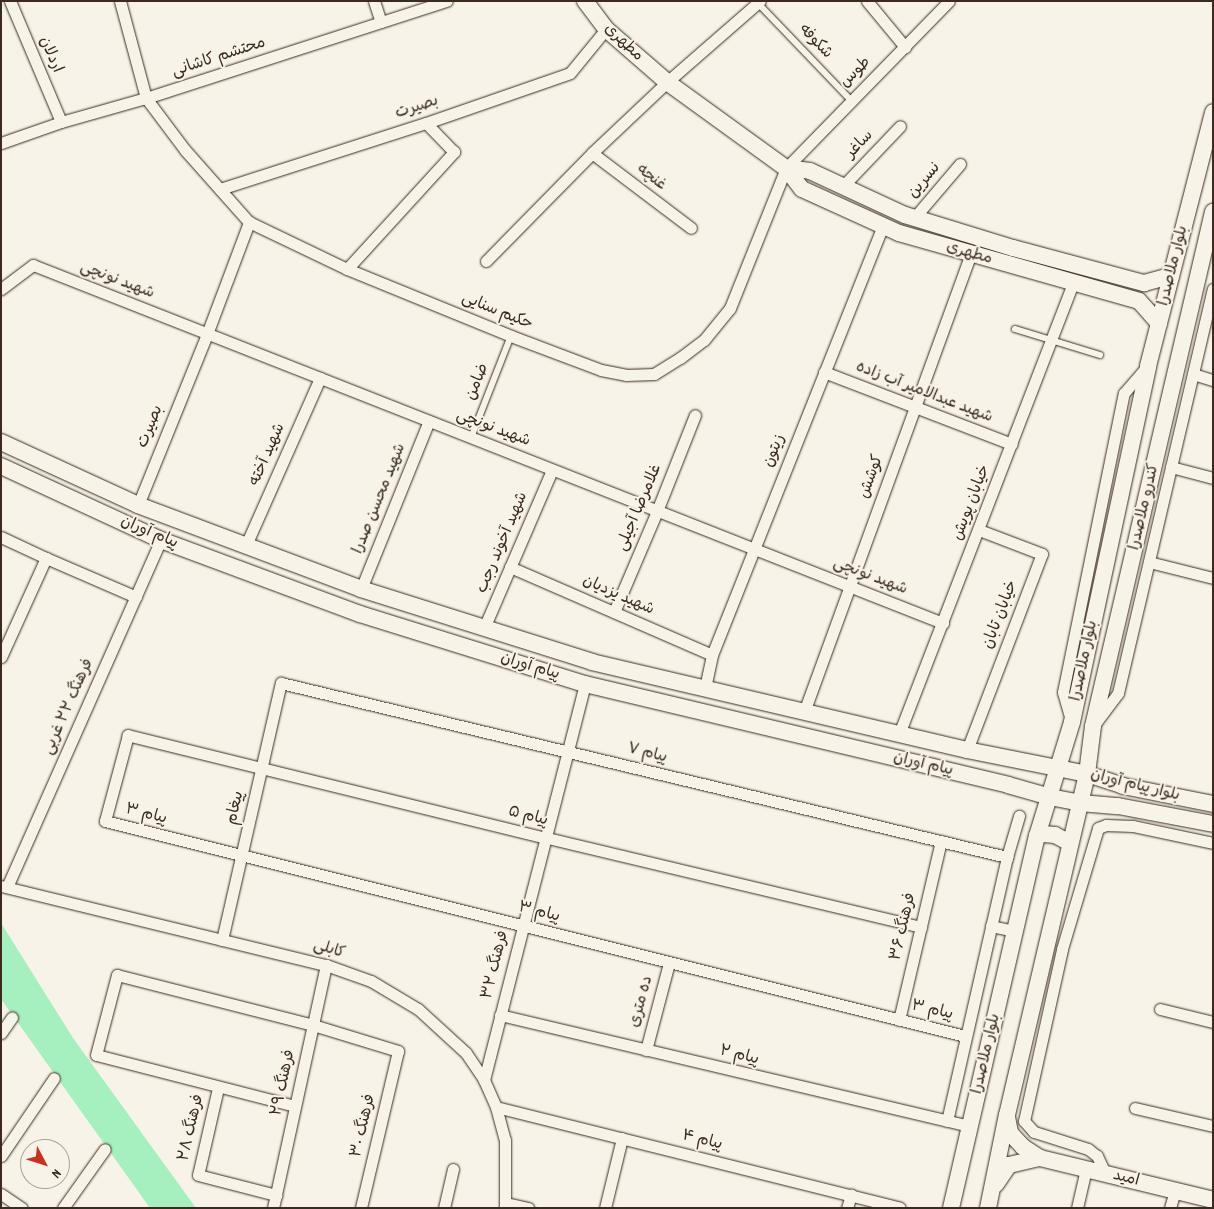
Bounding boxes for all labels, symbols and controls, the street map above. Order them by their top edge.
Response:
street label: مطهری [599,20,647,66]
street label: شکوفه [794,21,836,63]
street label: اردلان [34,34,66,76]
street label: محتشم کاشانی [170,34,268,82]
street label: طوس [837,54,875,92]
street label: بصیرت [393,92,441,124]
street label: ساغر [842,127,878,163]
street label: نسرین [904,159,946,203]
street label: غنچه [632,161,670,195]
street label: بلوار ملاصدرا [1155,224,1193,308]
street label: مطهری [944,238,994,270]
street label: شهید نونچی [77,258,157,304]
street label: حکیم سنایی [459,289,535,335]
street label: شهید عبدالامیر آب زاده [853,358,995,428]
street label: ضامن [462,361,494,403]
street label: بصیرت [134,403,168,451]
street label: شهید نونچی [453,406,533,452]
street label: شهید آخته [246,421,290,489]
street label: زیتون [760,432,790,470]
street label: شهید محسن صدرا [349,441,411,557]
street label: کوشش [855,453,889,501]
street label: غلامرضا آجیلی [613,462,667,554]
street label: کندرو ملاصدرا [1126,462,1164,552]
street label: خیابان پویش [949,463,995,543]
street label: شهید آخوند رجب [473,490,533,596]
street label: پیام آوران [117,512,181,554]
street label: شهید نونچی [830,554,910,600]
street label: شهید یزدیان [579,572,657,620]
street label: خیابان تابان [979,578,1023,652]
street label: بلوار ملاصدرا [1067,619,1103,703]
street label: پیام آوران [498,649,562,685]
street label: فرهنگ ۲۲ غربی [39,656,99,758]
street label: پیام ۷ [625,740,669,768]
street label: پیام آوران [891,749,955,781]
street label: بلوار پیام آوران [1088,766,1182,806]
street label: پیغام [223,789,249,827]
street label: پیام ۳ [123,801,169,829]
street label: پیام ۵ [506,803,550,831]
street label: فرهنگ ۳۶ [887,891,921,963]
street label: پیام ۳ [516,899,562,927]
street label: فرهنگ ۳۲ [478,929,514,1001]
street label: کابلی [311,936,347,964]
street label: ده متری [626,974,658,1030]
street label: پیام ۳ [909,997,955,1025]
street label: بلوار ملاصدرا [968,1012,1006,1096]
street label: پیام ۲ [717,1042,761,1070]
street label: فرهنگ ۲۹ [268,1048,300,1118]
street label: فرهنگ ۳۰ [347,1092,381,1160]
street label: فرهنگ ۲۸ [175,1093,209,1163]
street label: پیام ۴ [680,1127,724,1155]
north arrow [20,1139,70,1189]
text: N [46,1164,66,1182]
street label: امید [1111,1167,1141,1191]

